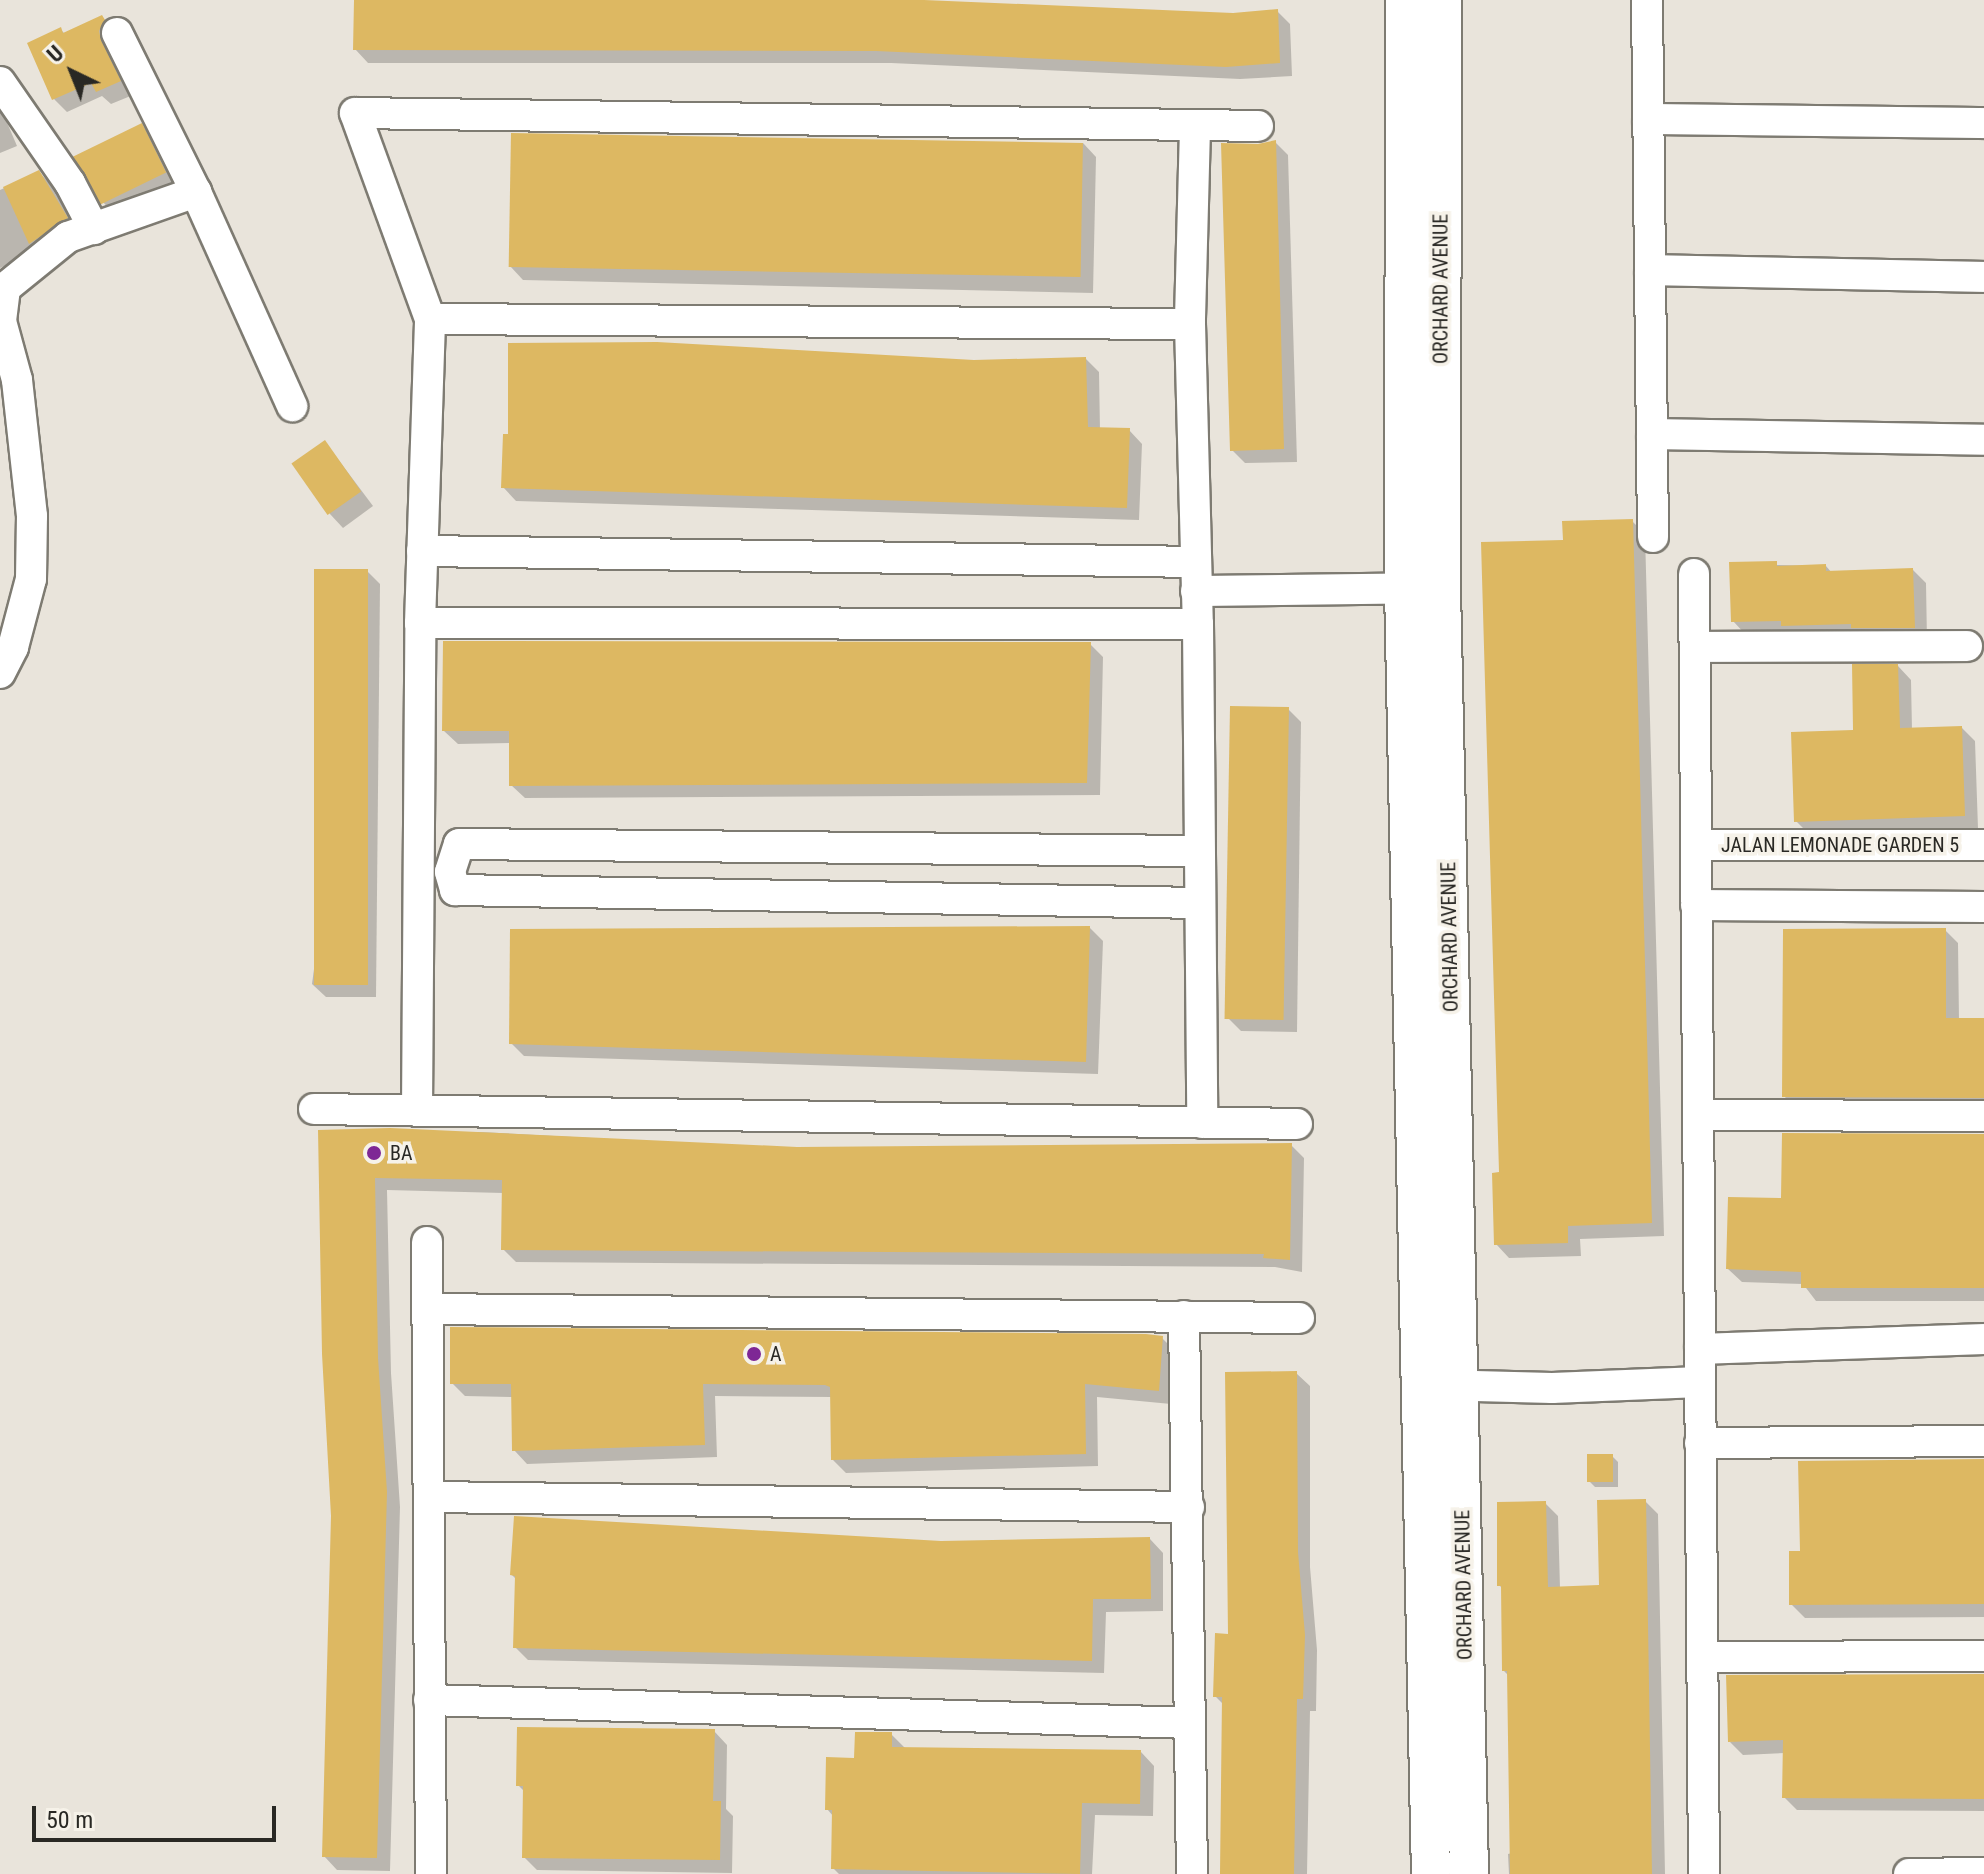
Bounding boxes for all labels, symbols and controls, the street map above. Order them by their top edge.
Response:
north arrow [32,32,112,112]
text: U [42,41,68,68]
street label: ORCHARD AVENUE [1429,214,1453,364]
street label: JALAN LEMONADE GARDEN 5 [1721,833,1959,857]
street label: ORCHARD AVENUE [1437,862,1463,1012]
place label: BA [390,1141,412,1165]
marker: BA [365,1144,383,1162]
place label: A [770,1342,782,1366]
marker: A [745,1345,763,1363]
street label: ORCHARD AVENUE [1451,1510,1477,1660]
scale bar [36,1790,280,1840]
text: 50 m [46,1806,93,1834]

